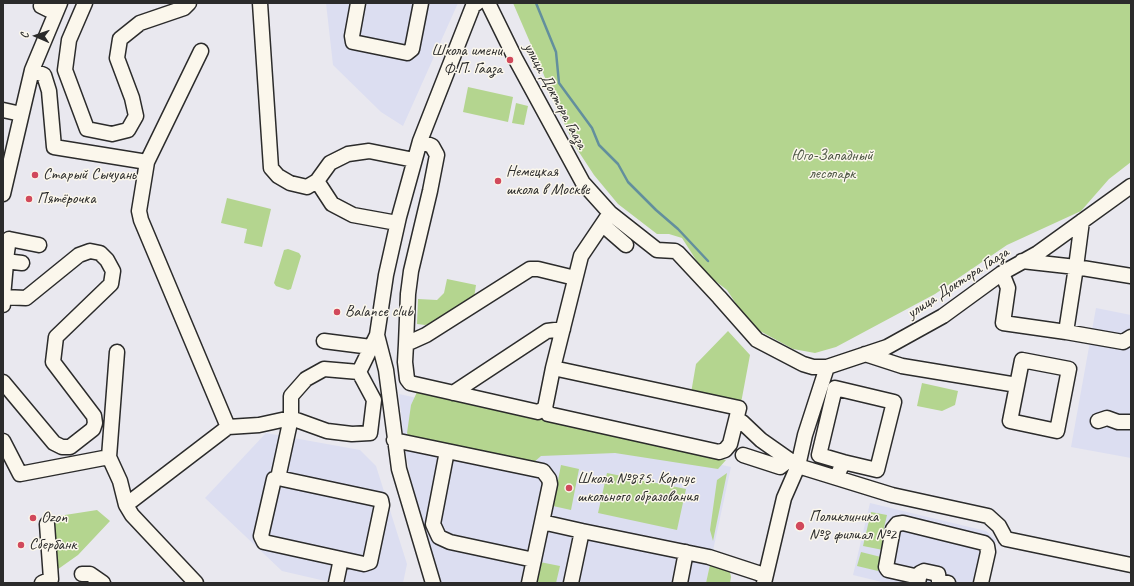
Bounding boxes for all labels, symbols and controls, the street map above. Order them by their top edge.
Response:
north arrow [16,16,56,56]
text: С [17,33,31,39]
street label: улица Доктора Гааза [519,40,591,152]
place label: Школа имени Ф.П. Гааза [431,41,502,79]
marker: Школа имени Ф.П. Гааза [505,55,515,65]
park label: Юго-Западный лесопарк [791,146,873,184]
place label: Немецкая школа в Москве [506,162,590,200]
place label: Старый Сычуань [43,165,136,185]
marker: Старый Сычуань [30,170,40,180]
marker: Немецкая школа в Москве [493,176,503,186]
place label: Пятёрочка [37,189,96,209]
marker: Пятёрочка [24,194,34,204]
street label: улица Доктора Гааза [904,243,1012,323]
place label: Balance club [345,302,413,322]
marker: Balance club [332,307,342,317]
place label: Школа №875. Корпус школьного образования [577,469,698,507]
marker: Школа №875. Корпус школьного образования [564,483,574,493]
place label: Поликлиника №8 филиал №2 [809,507,896,545]
place label: Ozon [41,508,67,528]
marker: Ozon [28,513,38,523]
marker: Поликлиника №8 филиал №2 [794,520,806,532]
place label: Сбербанк [29,535,76,555]
marker: Сбербанк [16,540,26,550]

